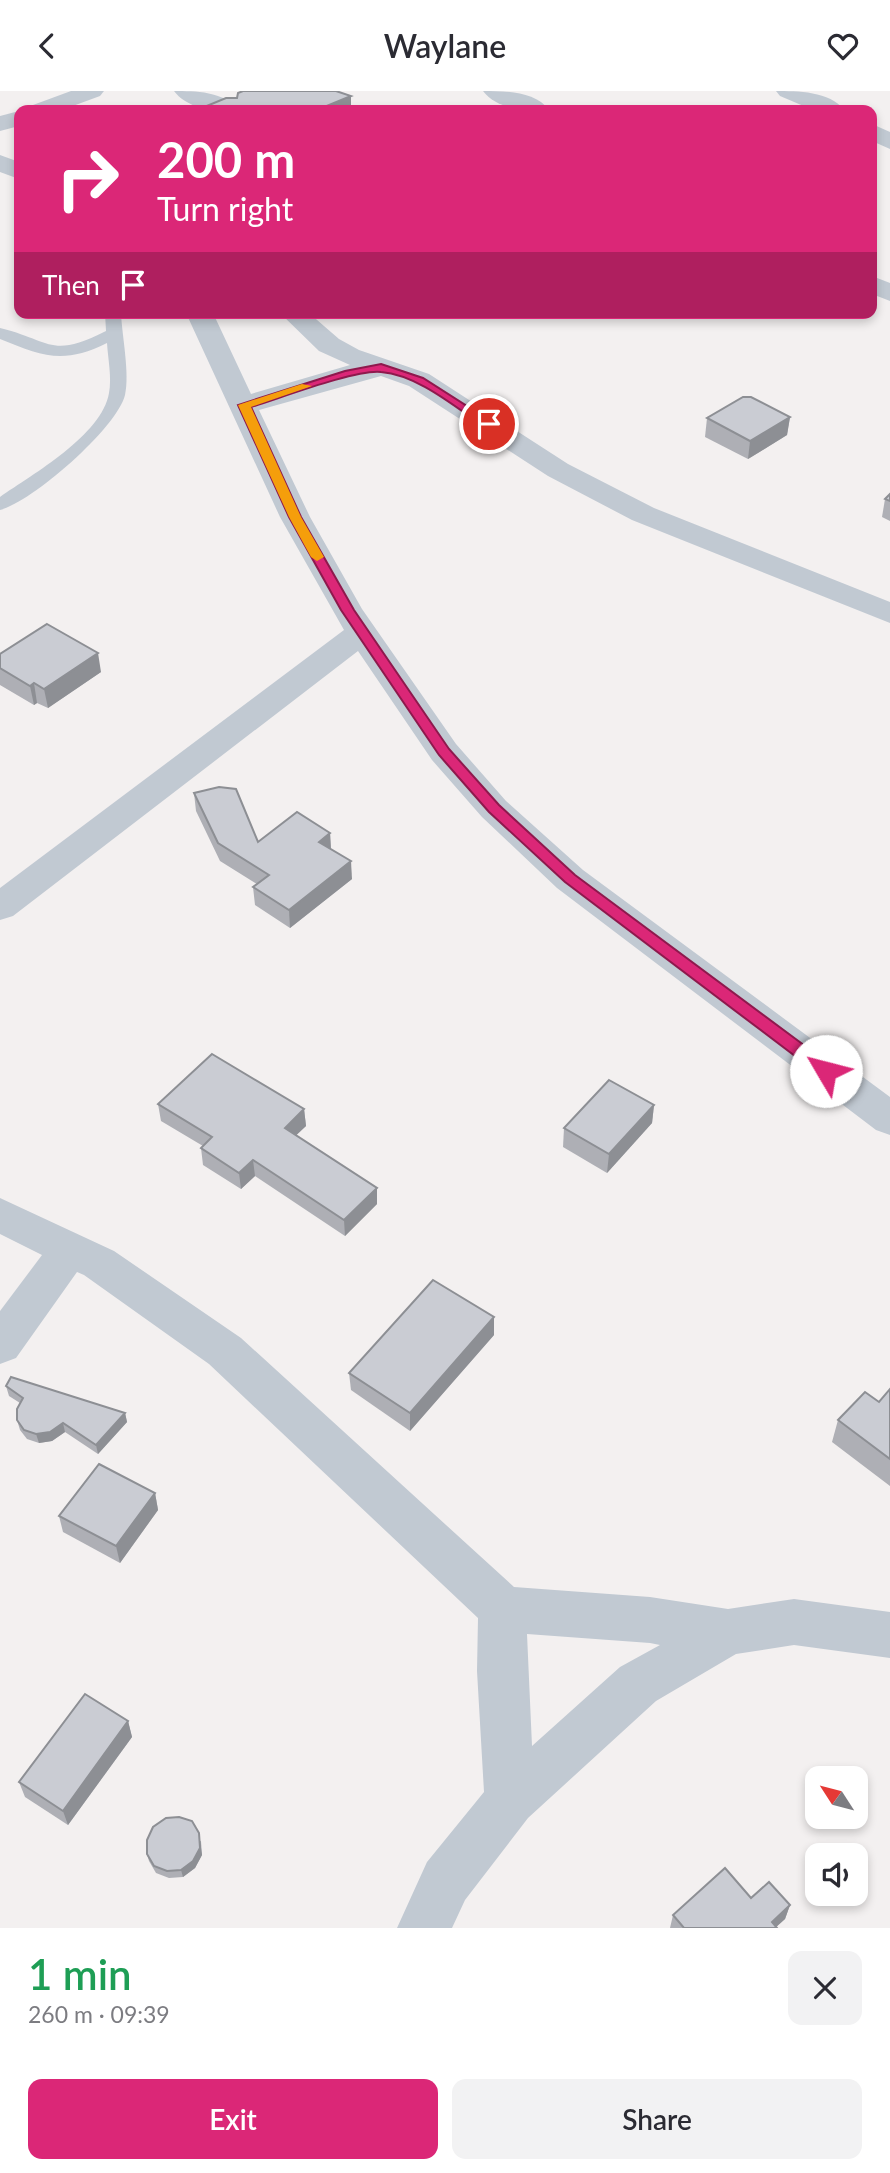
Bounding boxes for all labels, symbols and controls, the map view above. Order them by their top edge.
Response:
text: Waylane [384,26,506,65]
icon: back [28,27,66,65]
icon: heart [824,27,862,65]
text: 200 m [157,130,295,188]
icon: right [42,133,133,224]
text: Turn right [157,189,293,228]
icon: arrive [114,266,152,304]
text: Then [42,269,100,301]
pin [459,394,519,454]
icon: arrive [470,405,508,443]
position arrow [789,1034,863,1108]
north arrow [805,1766,868,1829]
map controls [805,1766,868,1906]
button: sound [805,1843,868,1906]
text: 1 min [28,1949,132,1999]
button: close [788,1951,862,2025]
text: 260 m · 09:39 [28,2000,170,2028]
button: Exit [28,2079,438,2159]
button: Share [452,2079,862,2159]

